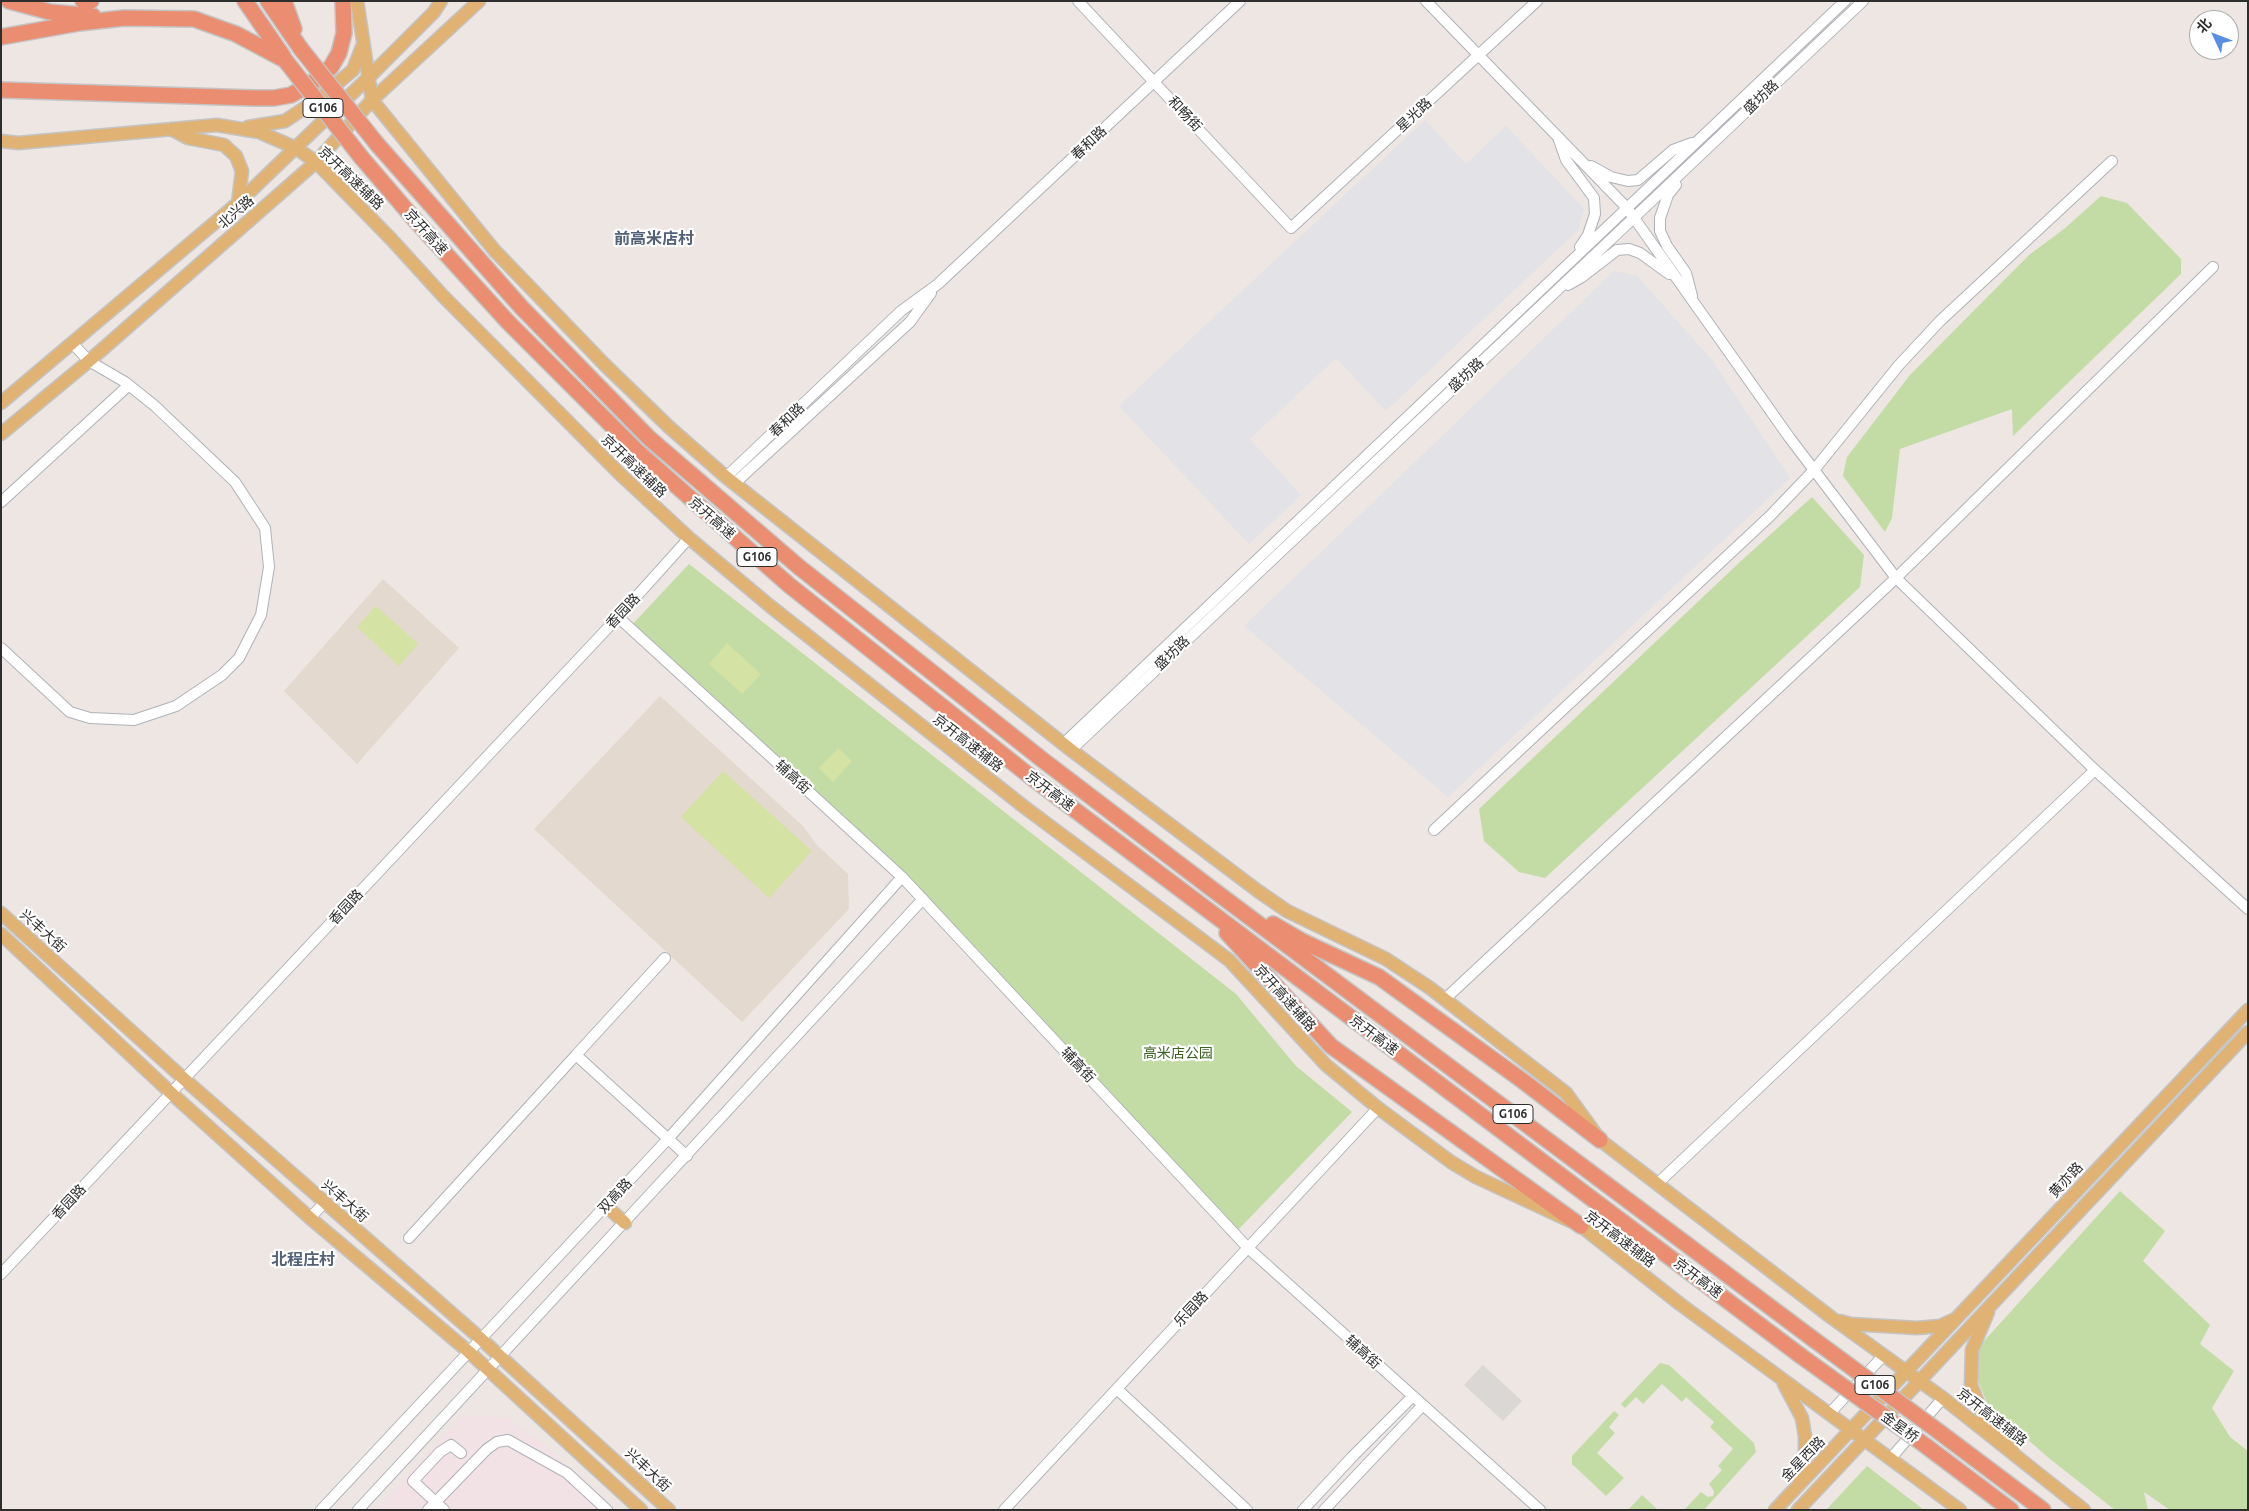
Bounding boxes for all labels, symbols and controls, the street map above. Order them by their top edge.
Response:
north arrow [2189,10,2239,60]
text: 北 [2193,15,2214,36]
street label: 盛坊路 [1740,76,1782,118]
street label: 和畅街 [1165,93,1205,135]
street label: 星光路 [1393,95,1435,135]
road number: G106 [303,99,343,118]
street label: 春和路 [1068,123,1110,163]
street label: 京开高速辅路 [315,143,387,213]
street label: 北兴路 [215,192,257,232]
street label: 京开高速 [401,206,451,258]
district label: 前高米店村 [614,229,694,249]
street label: 盛坊路 [1445,355,1487,395]
street label: 春和路 [766,399,808,441]
street label: 京开高速辅路 [598,431,670,501]
street label: 京开高速 [685,493,739,543]
road number: G106 [737,548,777,566]
street label: 香园路 [603,590,643,632]
street label: 盛坊路 [1151,632,1193,674]
street label: 京开高速辅路 [930,711,1006,775]
street label: 辅高街 [772,757,814,797]
street label: 京开高速 [1023,767,1077,815]
street label: 香园路 [326,886,366,928]
street label: 兴丰大街 [17,906,69,956]
street label: 京开高速辅路 [1251,961,1319,1035]
street label: 京开高速 [1347,1011,1401,1059]
street label: 辅高街 [1058,1044,1098,1086]
park label: 高米店公园 [1143,1045,1213,1061]
road number: G106 [1493,1104,1533,1124]
street label: 黄亦路 [2046,1159,2086,1201]
street label: 双高路 [595,1175,635,1217]
street label: 兴丰大街 [318,1176,372,1226]
street label: 香园路 [49,1181,89,1223]
street label: 京开高速辅路 [1581,1207,1659,1271]
district label: 北程庄村 [271,1250,335,1270]
street label: 京开高速 [1671,1254,1725,1302]
street label: 乐园路 [1171,1288,1211,1330]
street label: 辅高街 [1342,1332,1384,1372]
road number: G106 [1855,1376,1895,1394]
street label: 京开高速辅路 [1954,1385,2030,1449]
street label: 金星桥 [1878,1408,1922,1446]
street label: 金星西路 [1778,1433,1828,1485]
street label: 兴丰大街 [622,1445,674,1495]

